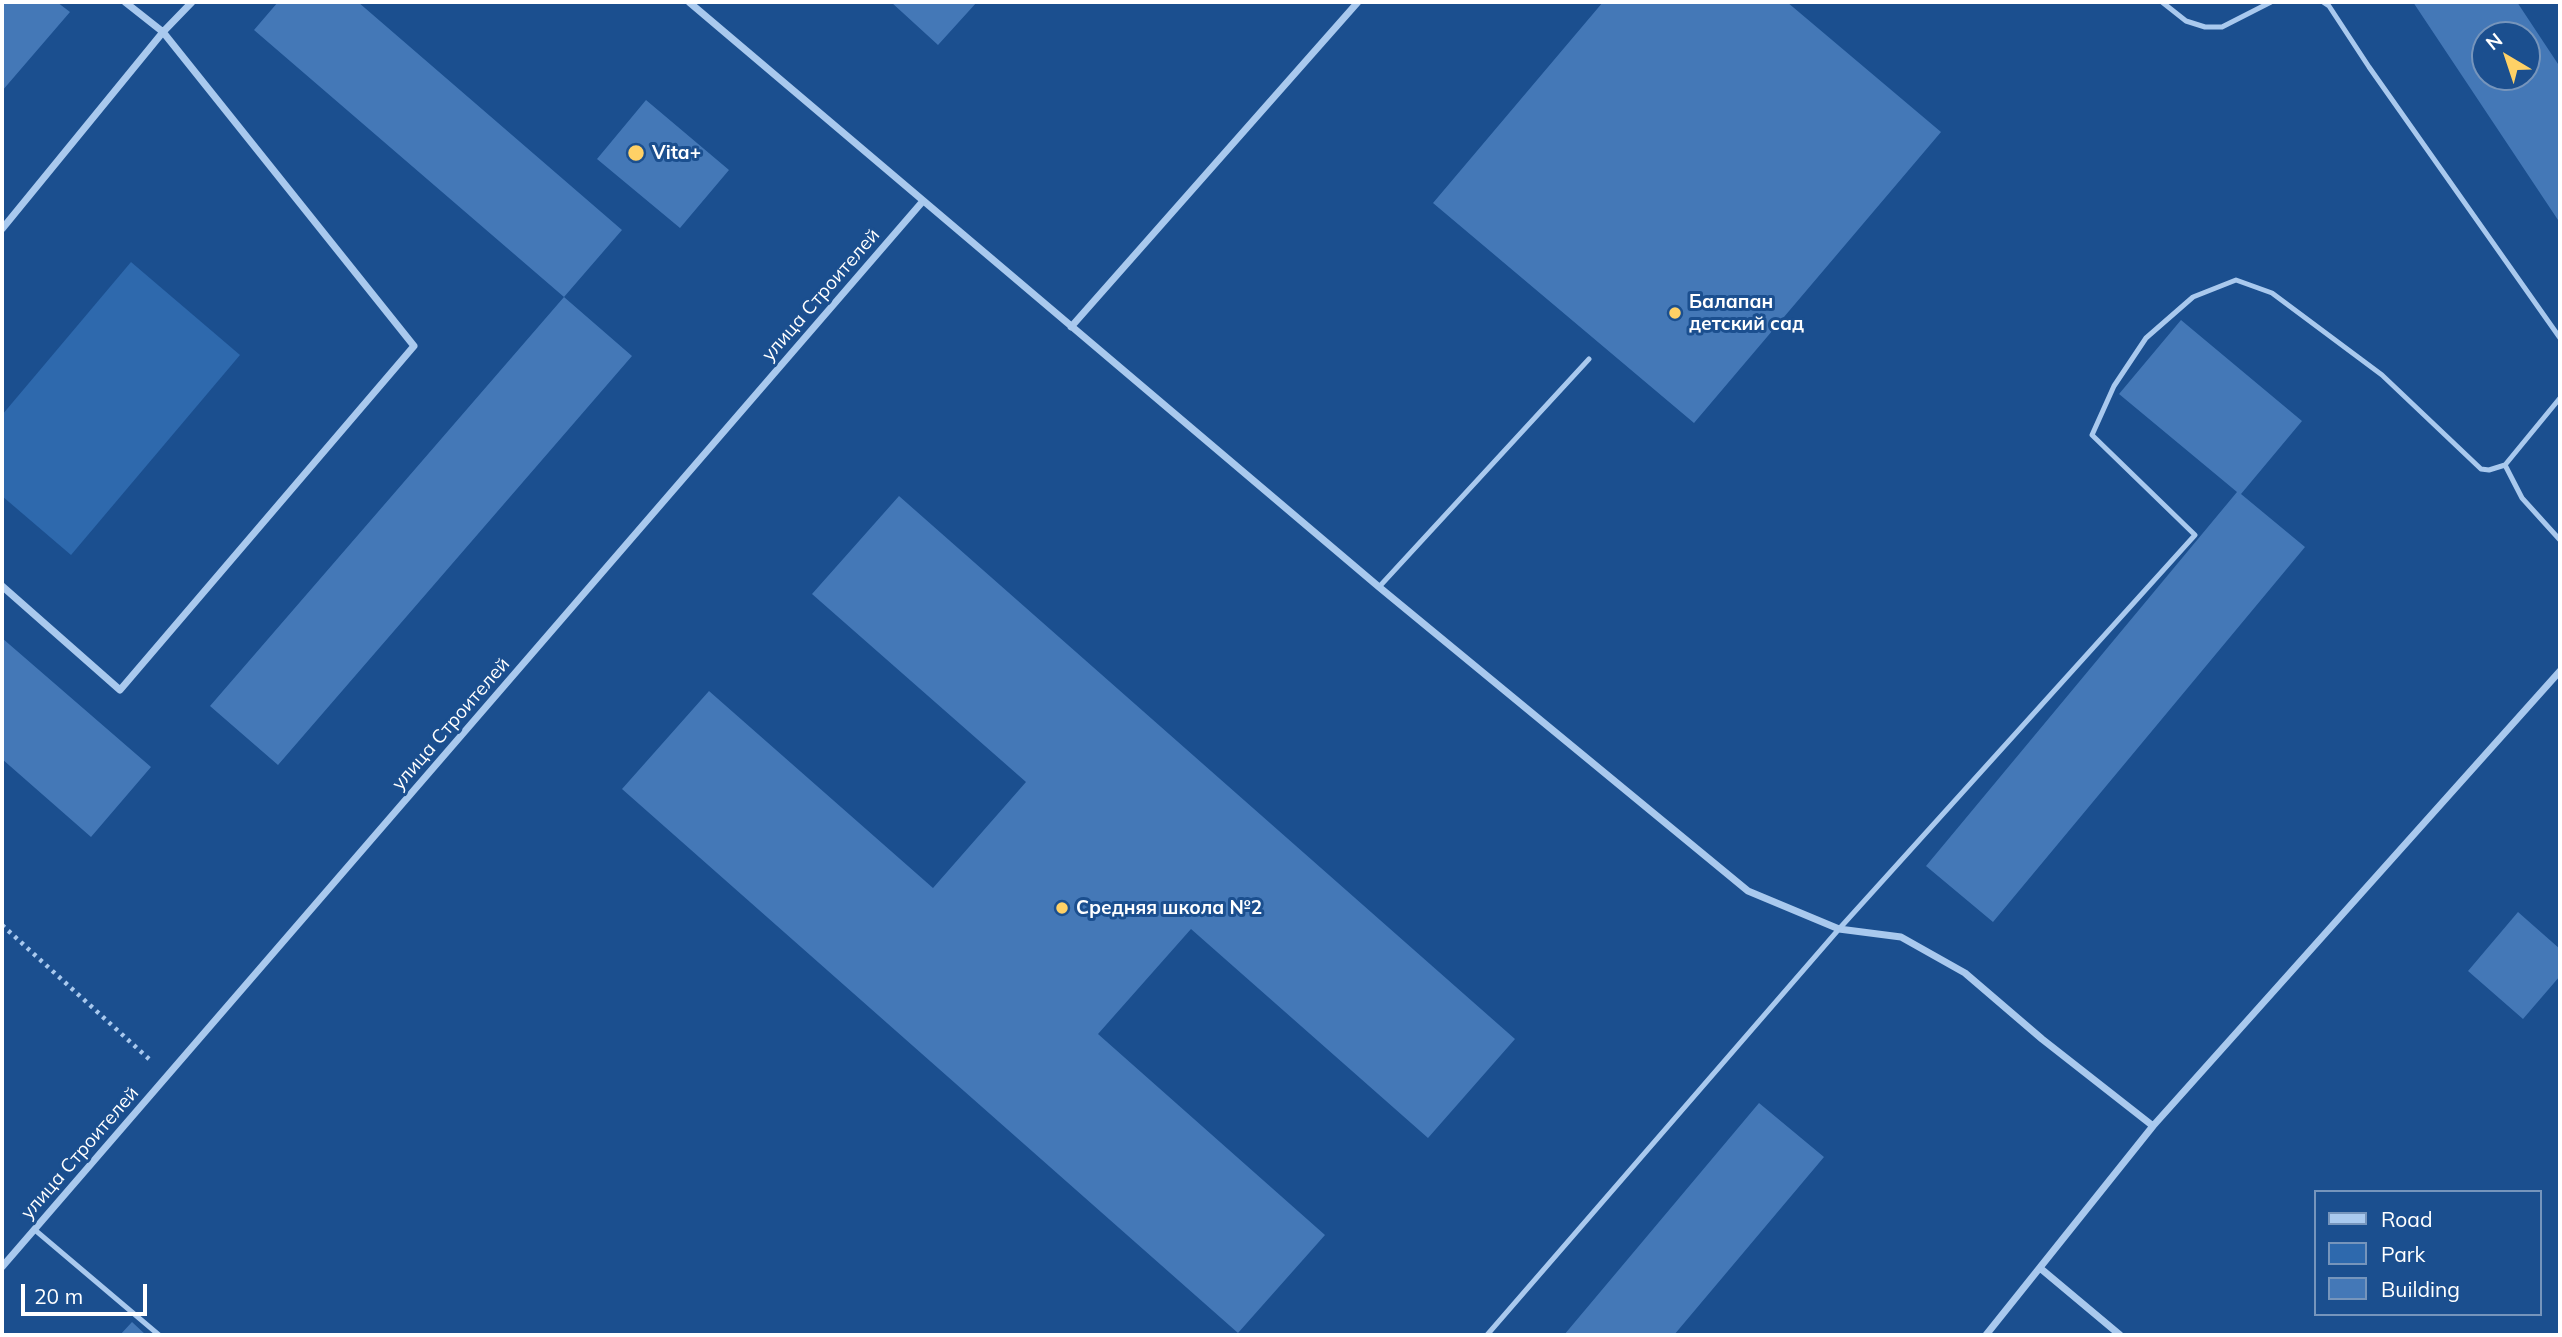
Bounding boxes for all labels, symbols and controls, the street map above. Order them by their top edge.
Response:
north arrow [2471,21,2541,91]
text: N [2481,27,2507,55]
place label: Vita+ [652,142,701,164]
marker: Vita+ [626,143,646,163]
street label: улица Строителей [757,224,885,366]
place label: Балапан детский сад [1689,291,1804,335]
marker: Балапан детский сад [1667,305,1683,321]
street label: улица Строителей [387,653,515,795]
place label: Средняя школа №2 [1076,897,1262,919]
marker: Средняя школа №2 [1054,900,1070,916]
street label: улица Строителей [16,1082,144,1224]
legend [2314,1190,2541,1316]
text: Road [2381,1206,2432,1232]
text: Park [2381,1241,2425,1267]
scale bar [24,1270,150,1314]
text: Building [2381,1276,2460,1302]
text: 20 m [34,1283,83,1309]

